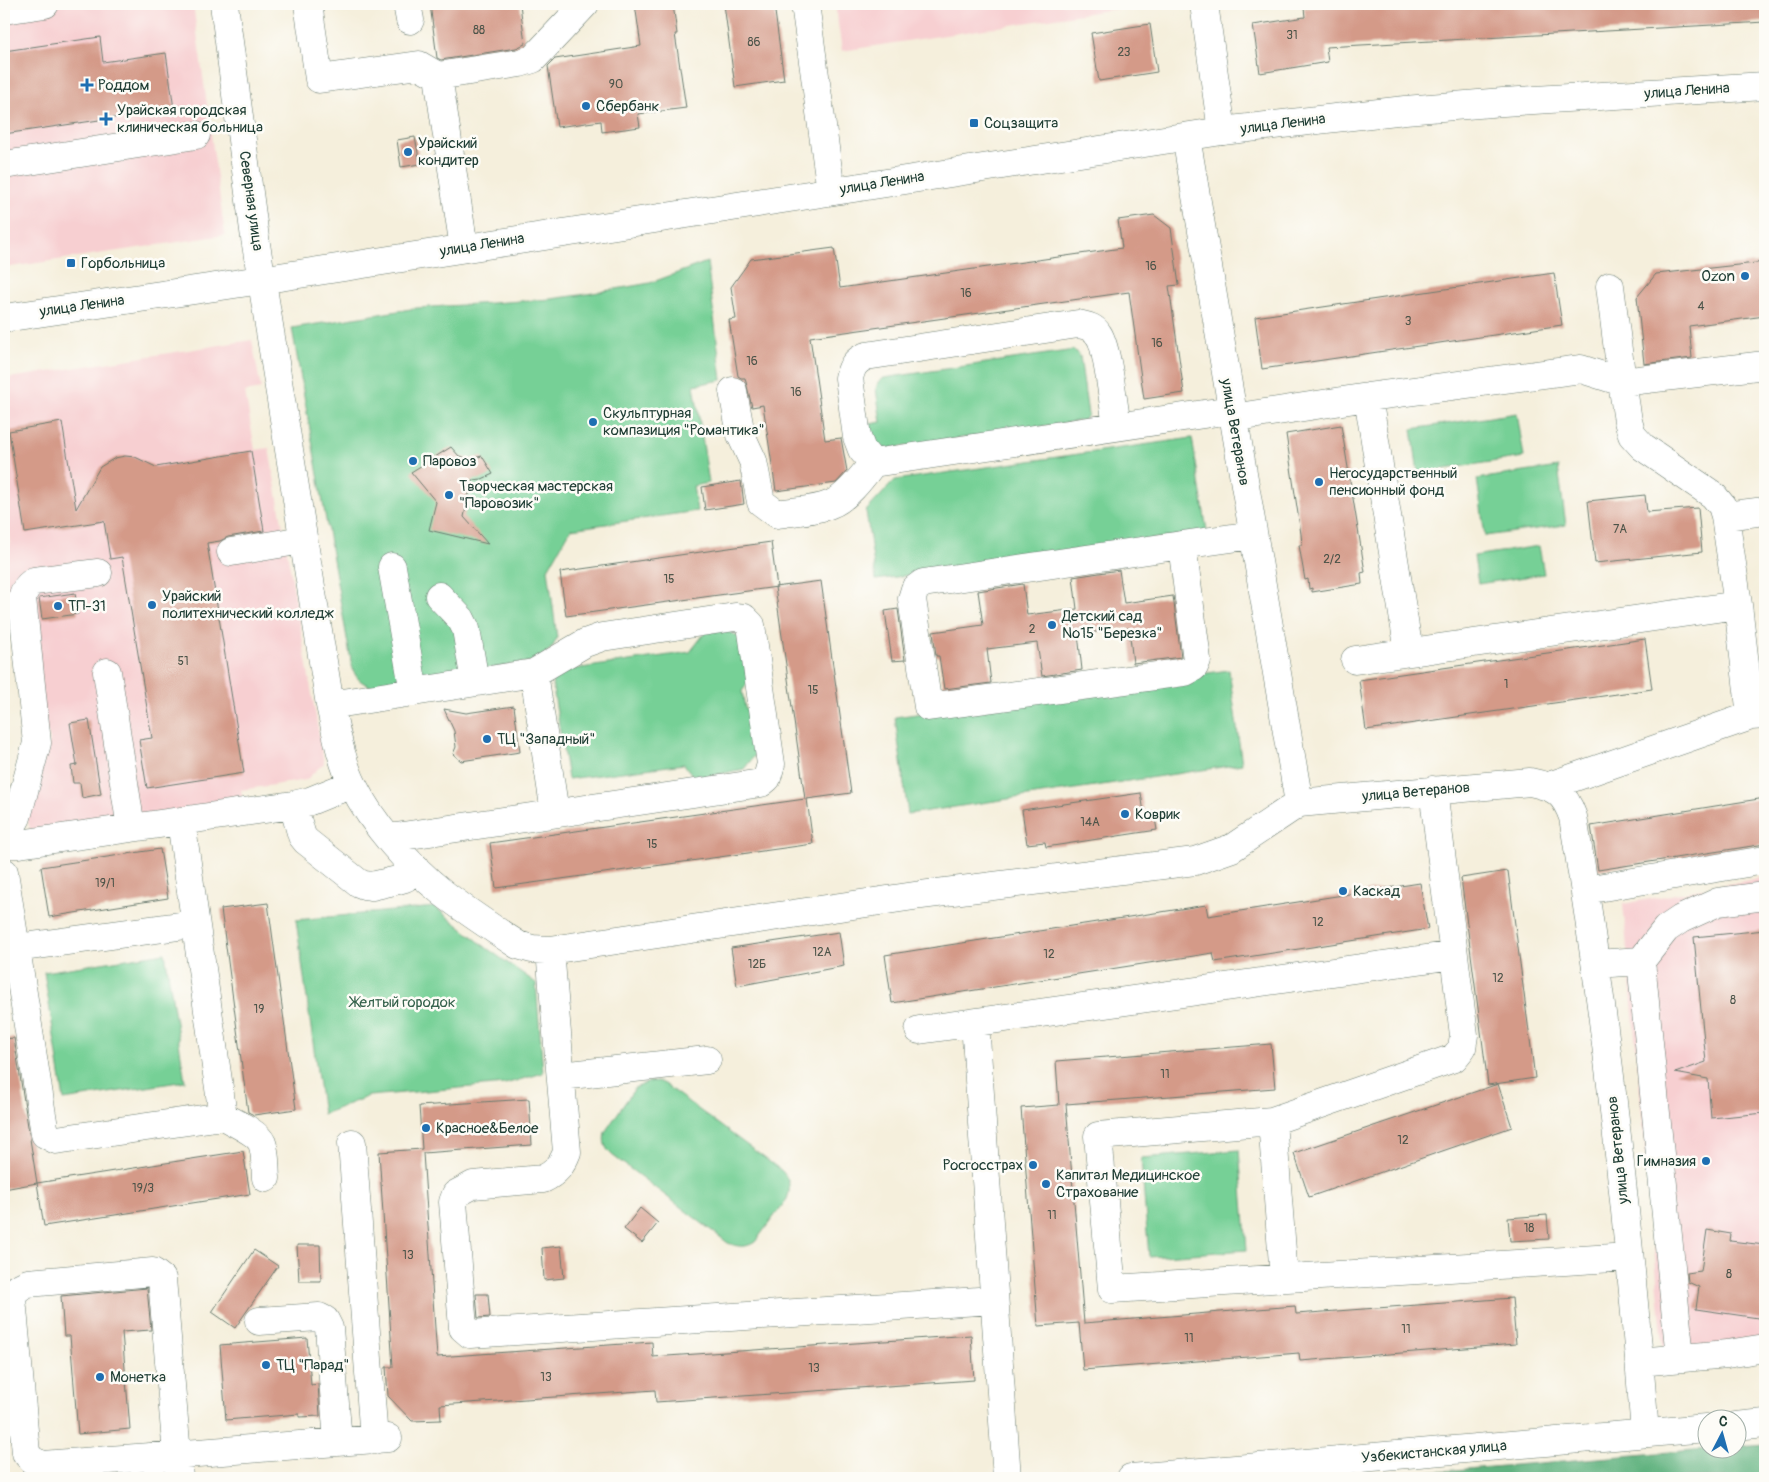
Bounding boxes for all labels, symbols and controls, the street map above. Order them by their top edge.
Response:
house number: 88 [473,23,485,38]
house number: 31 [1286,28,1298,43]
house number: 86 [747,35,761,50]
house number: 23 [1117,45,1131,60]
place label: Роддом [98,76,150,95]
house number: 90 [609,77,623,92]
marker: Роддом [80,78,94,92]
street label: улица Ленина [1643,79,1730,104]
place label: Сбербанк [596,97,659,116]
marker: Сбербанк [580,100,592,112]
place label: Урайская городская клиническая больница [117,101,263,137]
street label: улица Ленина [1238,109,1327,139]
marker: Урайская городская клиническая больница [99,112,113,126]
place label: Соцзащита [984,114,1058,133]
marker: Соцзащита [968,117,980,129]
place label: Урайский кондитер [418,134,479,170]
marker: Урайский кондитер [402,146,414,158]
street label: Северная улица [235,150,267,252]
street label: улица Ленина [837,167,926,199]
street label: улица Ленина [437,229,526,261]
place label: Горбольница [81,254,165,273]
marker: Горбольница [65,257,77,269]
house number: 16 [1145,259,1157,274]
place label: Ozon [1701,267,1735,286]
marker: Ozon [1739,270,1751,282]
house number: 16 [960,286,972,301]
street label: улица Ленина [37,291,126,322]
house number: 4 [1698,299,1705,314]
house number: 3 [1405,314,1412,329]
house number: 16 [1151,336,1163,351]
house number: 16 [746,354,758,369]
street label: улица Ветеранов [1216,376,1254,487]
house number: 16 [790,385,802,400]
place label: Скульптурная компазиция "Романтика" [603,404,765,440]
marker: Скульптурная компазиция "Романтика" [587,416,599,428]
place label: Паровоз [423,452,477,471]
marker: Паровоз [407,455,419,467]
place label: Негосударственный пенсионный фонд [1329,464,1458,500]
marker: Негосударственный пенсионный фонд [1313,476,1325,488]
place label: Творческая мастерская "Паровозик" [459,477,613,513]
marker: Творческая мастерская "Паровозик" [443,489,455,501]
house number: 7А [1613,522,1627,537]
house number: 2/2 [1323,552,1341,567]
house number: 15 [663,572,675,587]
place label: Урайский политехнический колледж [162,587,334,623]
place label: ТП-31 [68,597,106,616]
marker: Урайский политехнический колледж [146,599,158,611]
marker: ТП-31 [52,600,64,612]
place label: Детский сад №15 "Березка" [1061,607,1162,643]
marker: Детский сад №15 "Березка" [1046,619,1058,631]
house number: 2 [1029,622,1036,637]
house number: 51 [177,654,189,669]
house number: 1 [1504,677,1508,692]
house number: 15 [807,683,819,698]
place label: ТЦ "Западный" [497,730,595,749]
marker: ТЦ "Западный" [481,733,493,745]
street label: улица Ветеранов [1360,778,1471,806]
place label: Коврик [1135,805,1181,824]
marker: Коврик [1119,808,1131,820]
house number: 14А [1080,815,1100,830]
house number: 15 [646,837,658,852]
house number: 19/1 [95,876,115,891]
place label: Каскад [1353,882,1400,901]
marker: Каскад [1337,885,1349,897]
house number: 12 [1312,915,1324,930]
house number: 12А [812,945,832,960]
house number: 12 [1043,947,1055,962]
house number: 12Б [748,957,766,972]
house number: 12 [1492,971,1504,986]
park label: Желтый городок [348,993,456,1012]
house number: 8 [1730,993,1736,1008]
house number: 19 [254,1002,264,1017]
house number: 11 [1160,1067,1170,1082]
street label: улица Ветеранов [1603,1095,1633,1206]
place label: Красное&Белое [436,1119,539,1138]
marker: Красное&Белое [420,1122,432,1134]
house number: 12 [1397,1133,1409,1148]
place label: Гимназия [1637,1152,1696,1171]
marker: Гимназия [1700,1155,1712,1167]
place label: Росгосстрах [943,1156,1023,1175]
marker: Росгосстрах [1027,1159,1039,1171]
place label: Капитал Медицинское Страхование [1056,1166,1200,1202]
marker: Капитал Медицинское Страхование [1040,1178,1052,1190]
house number: 19/3 [132,1181,154,1196]
house number: 11 [1047,1208,1057,1223]
house number: 18 [1524,1221,1534,1236]
house number: 13 [402,1248,414,1263]
house number: 8 [1726,1267,1732,1282]
house number: 11 [1401,1322,1411,1337]
house number: 11 [1184,1331,1194,1346]
place label: ТЦ "Парад" [276,1356,349,1375]
marker: ТЦ "Парад" [260,1359,272,1371]
house number: 13 [808,1361,820,1376]
place label: Монетка [110,1368,166,1387]
house number: 13 [540,1370,552,1385]
marker: Монетка [94,1371,106,1383]
north arrow [1696,1410,1746,1460]
text: С [1718,1413,1729,1431]
street label: Узбекистанская улица [1360,1436,1508,1468]

